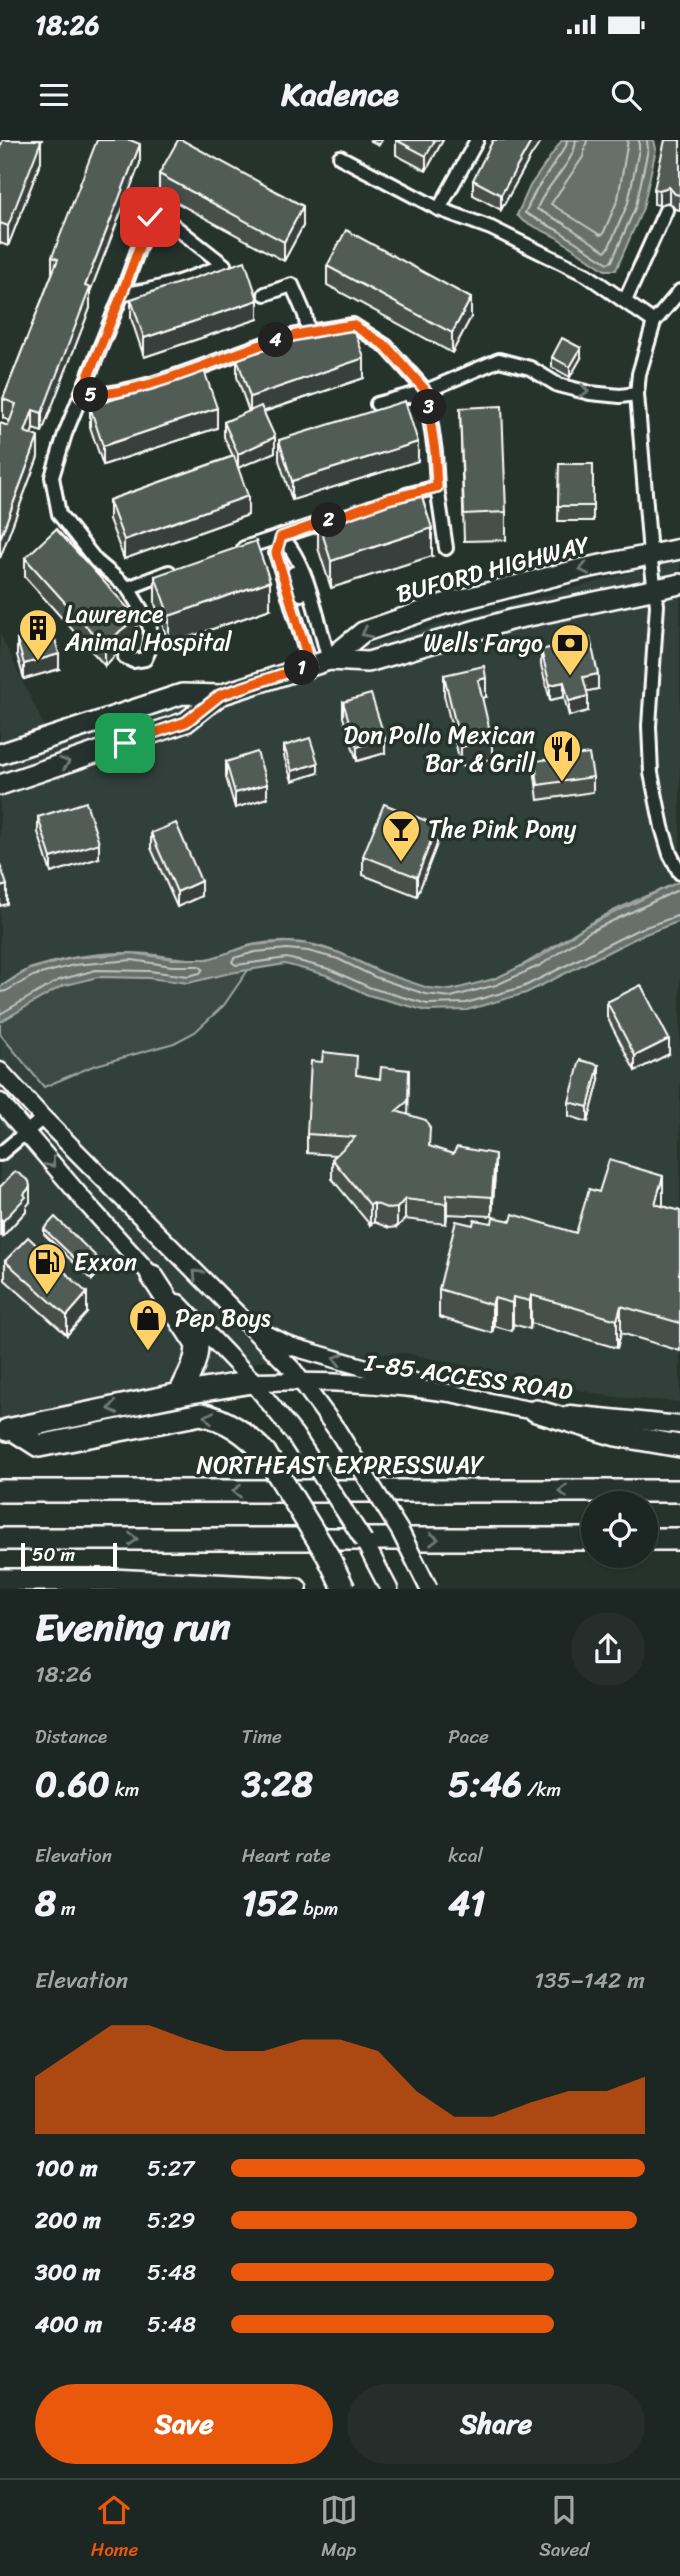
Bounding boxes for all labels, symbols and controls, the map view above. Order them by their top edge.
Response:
text: 18:26 [35,2,99,48]
text: Kadence [281,66,399,123]
icon: menu [35,76,73,114]
icon: search [607,76,645,114]
pin [120,187,180,247]
icon: check [131,198,169,236]
pin: 4 [258,322,294,358]
text: 4 [270,323,281,356]
pin: 5 [74,378,108,412]
text: 5 [85,378,96,411]
one-way arrow [578,383,590,398]
pin: 3 [412,390,446,424]
text: 3 [423,390,434,423]
pin: 2 [312,502,346,538]
text: 2 [323,503,334,536]
street label: BUFORD HIGHWAY [392,523,595,615]
one-way arrow [578,561,590,575]
place label: Lawrence Animal Hospital [64,593,233,663]
building icon: Lawrence Animal Hospital [17,607,59,662]
place label: Wells Fargo [423,622,543,664]
bank icon: Wells Fargo [549,622,591,677]
one-way arrow [361,625,373,639]
pin: 1 [284,650,320,686]
text: 1 [297,651,306,684]
pin [95,713,155,773]
place label: Don Pollo Mexican Bar & Grill [344,714,536,784]
icon: arrive [106,724,144,762]
restaurant icon: Don Pollo Mexican Bar & Grill [541,728,583,783]
one-way arrow [58,757,70,772]
bar icon: The Pink Pony [380,808,422,863]
place label: The Pink Pony [428,808,577,850]
one-way arrow [43,1155,55,1168]
fuel station icon: Exxon [26,1241,68,1296]
place label: Exxon [74,1241,137,1283]
one-way arrow [193,1269,206,1282]
shop icon: Pep Boys [127,1297,169,1352]
place label: Pep Boys [175,1297,271,1339]
street label: I-85 ACCESS ROAD [362,1342,575,1412]
one-way arrow [333,1353,345,1367]
one-way arrow [107,1400,119,1415]
one-way arrow [203,1410,215,1425]
street label: NORTHEAST EXPRESSWAY [197,1444,485,1486]
one-way arrow [232,1483,242,1499]
one-way arrow [557,1483,568,1499]
map controls [581,1491,658,1568]
button: locate [581,1491,658,1568]
one-way arrow [128,1531,139,1547]
one-way arrow [429,1531,440,1547]
text: 50 m [32,1538,75,1571]
scale bar [21,1540,117,1572]
text: Evening run [35,1594,231,1661]
button: share [571,1612,645,1686]
text: 18:26 [35,1654,92,1695]
text: Distance [35,1720,107,1753]
text: Time [242,1720,282,1753]
text: Pace [448,1720,489,1753]
text: 0.60 [35,1753,110,1815]
text: 3:28 [242,1753,313,1815]
text: 5:46 [448,1753,522,1815]
text: km [110,1773,139,1806]
text: /km [522,1773,561,1806]
text: Elevation [35,1839,112,1872]
text: Heart rate [242,1839,331,1872]
text: kcal [448,1839,483,1872]
text: 8 [35,1872,56,1934]
text: 152 [242,1872,298,1934]
text: 41 [448,1872,485,1934]
text: m [56,1892,76,1925]
text: bpm [298,1892,338,1925]
text: Elevation [35,1960,128,2001]
text: 135–142 m [534,1960,645,2001]
text: 100 m [35,2148,98,2189]
text: 5:27 [147,2148,194,2189]
text: 200 m [35,2200,101,2241]
text: 5:29 [147,2200,195,2241]
text: 300 m [35,2252,100,2293]
text: 5:48 [147,2252,196,2293]
text: 400 m [35,2304,102,2345]
text: 5:48 [147,2304,196,2345]
button: Save [35,2384,333,2464]
button: Share [347,2384,645,2464]
tab: Home [91,2491,138,2566]
tab: Map [320,2491,358,2566]
tab: Saved [539,2491,589,2566]

